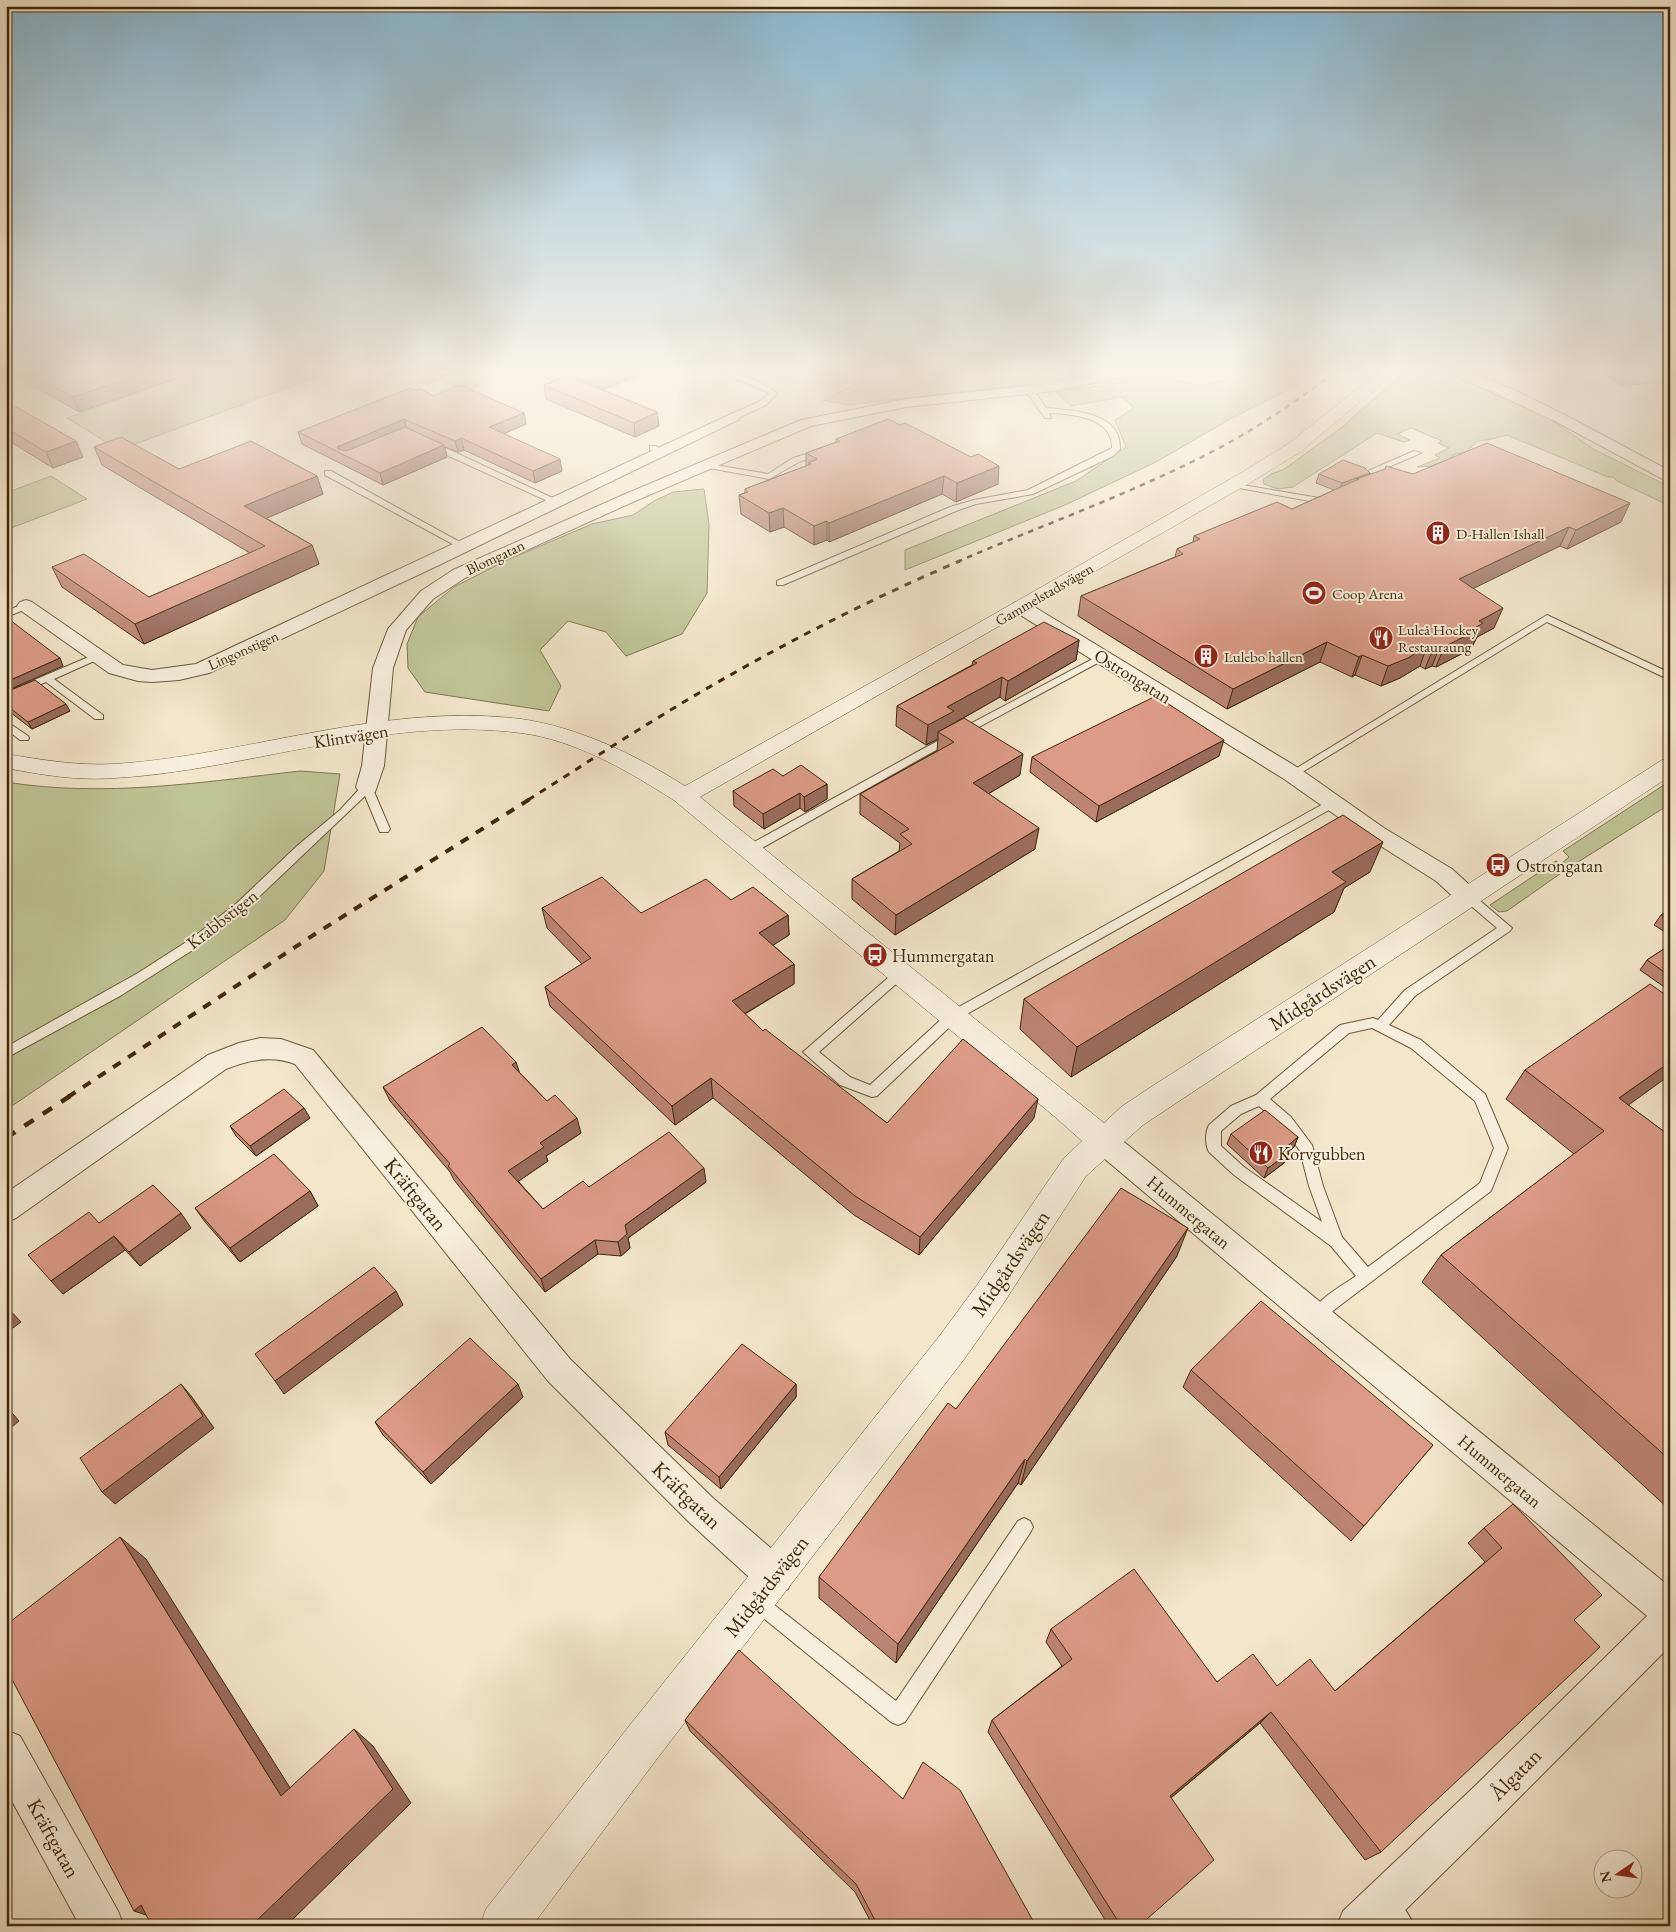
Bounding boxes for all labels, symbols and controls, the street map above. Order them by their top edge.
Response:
building icon: D-Hallen Ishall [1425,520,1451,546]
place label: D-Hallen Ishall [1456,524,1545,543]
street label: Blomgatan [463,535,527,579]
street label: Gammelstadsvägen [991,558,1097,630]
sports icon: Coop Arena [1301,580,1327,606]
place label: Coop Arena [1332,584,1403,603]
place label: Luleå Hockey Restauraung [1398,620,1479,656]
restaurant icon: Luleå Hockey Restauraung [1368,625,1394,651]
street label: Lingonstigen [205,626,282,674]
street label: Ostrongatan [1090,643,1176,709]
building icon: Lulebo hallen [1193,643,1219,669]
place label: Lulebo hallen [1224,647,1303,666]
street label: Klintvägen [312,719,390,753]
bus stop icon: Ostrongatan [1485,852,1511,878]
place label: Ostrongatan [1516,854,1603,877]
street label: Krabbstigen [182,884,263,954]
bus stop icon: Hummergatan [862,942,888,968]
place label: Hummergatan [892,944,995,967]
street label: Midgårdsvägen [1263,947,1381,1037]
restaurant icon: Korvgubben [1248,1140,1274,1166]
place label: Korvgubben [1278,1142,1366,1165]
street label: Kräftgatan [378,1152,454,1236]
street label: Hummergatan [1142,1170,1236,1254]
street label: Midgårdsvägen [965,1205,1055,1321]
street label: Hummergatan [1453,1429,1547,1513]
street label: Kräftgatan [646,1455,728,1535]
street label: Midgårdsvägen [718,1529,814,1643]
street label: Ålgatan [1482,1742,1547,1807]
street label: Kräftgatan [21,1794,87,1882]
north arrow [1594,1850,1644,1900]
text: N [1595,1869,1615,1884]

